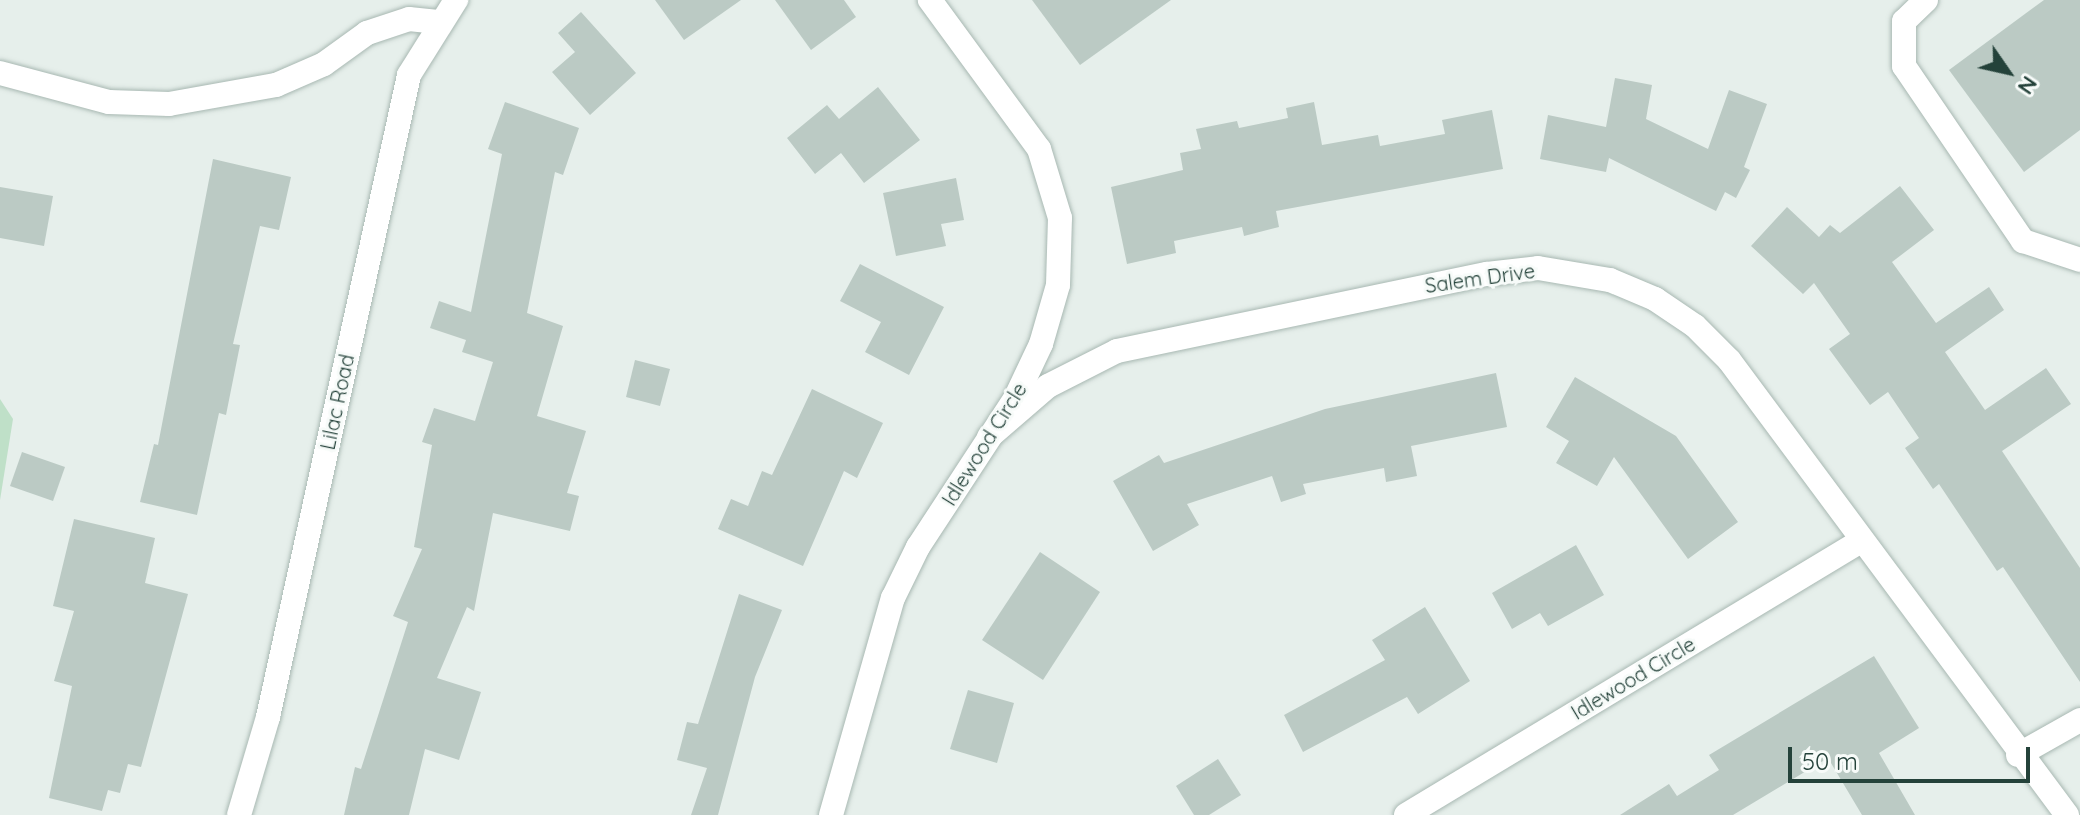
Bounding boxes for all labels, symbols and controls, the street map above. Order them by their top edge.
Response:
north arrow [1968,32,2048,112]
text: N [2012,71,2044,100]
street label: Salem Drive [1423,258,1537,298]
street label: Lilac Road [315,352,359,452]
street label: Idlewood Circle [937,378,1031,510]
street label: Idlewood Circle [1567,632,1699,724]
scale bar [1792,731,2034,781]
text: 50 m [1802,746,1858,776]

